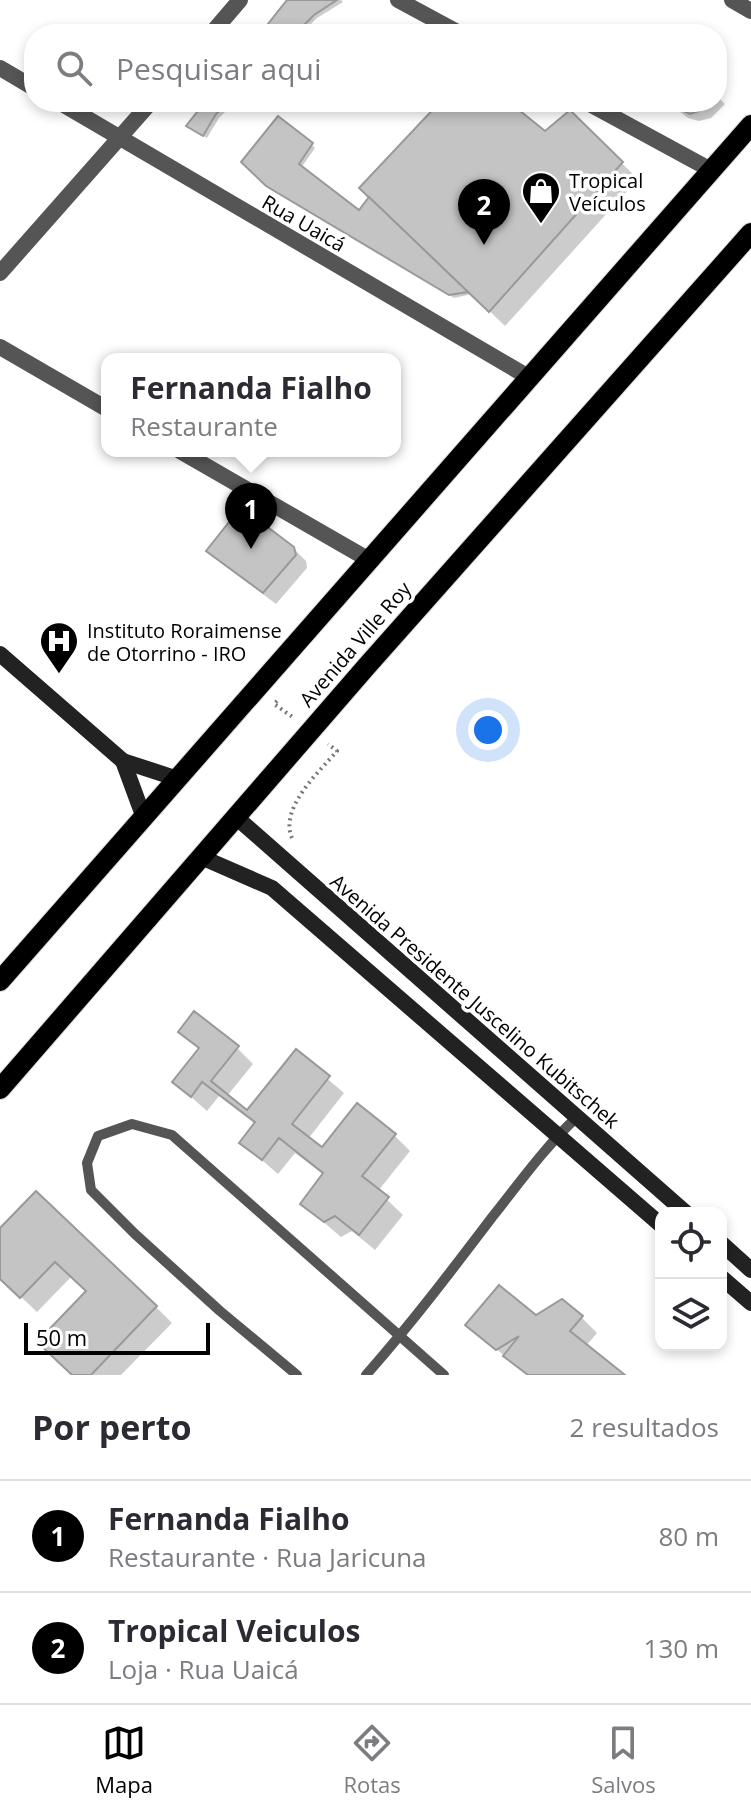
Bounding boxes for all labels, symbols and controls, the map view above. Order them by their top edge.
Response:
search box [24,24,727,112]
icon: search [52,46,96,90]
text: Pesquisar aqui [116,48,322,89]
place label: Tropical Veículos [569,167,646,217]
shop icon: Tropical Veículos [520,170,562,225]
pin: 2 [458,179,510,245]
street label: Rua Uaicá [257,188,351,258]
popup [101,353,401,457]
text: Fernanda Fialho [130,367,372,408]
text: Restaurante [130,408,278,444]
pin: 1 [225,483,277,549]
street label: Avenida Ville Roy [293,575,418,712]
place label: Instituto Roraimense de Otorrino - IRO [87,617,282,667]
hospital icon: Instituto Roraimense de Otorrino - IRO [38,620,80,675]
your location [468,710,508,750]
street label: Avenida Presidente Juscelino Kubitschek [325,868,626,1134]
map controls [655,1207,727,1351]
button: locate [655,1207,727,1279]
button: layers [655,1279,727,1351]
scale bar [24,1319,210,1355]
text: 50 m [36,1322,87,1352]
text: Por perto [32,1404,192,1450]
text: 2 resultados [570,1409,719,1445]
text: Fernanda Fialho [108,1498,349,1539]
text: 1 [51,1518,65,1554]
text: 80 m [658,1518,719,1554]
text: Restaurante · Rua Jaricuna [108,1539,427,1575]
text: Tropical Veiculos [108,1610,360,1651]
text: 2 [51,1630,65,1666]
text: 130 m [644,1630,719,1666]
text: Loja · Rua Uaicá [108,1651,299,1687]
tab: Mapa [95,1721,153,1799]
tab: Rotas [343,1721,401,1799]
tab: Salvos [591,1721,656,1799]

